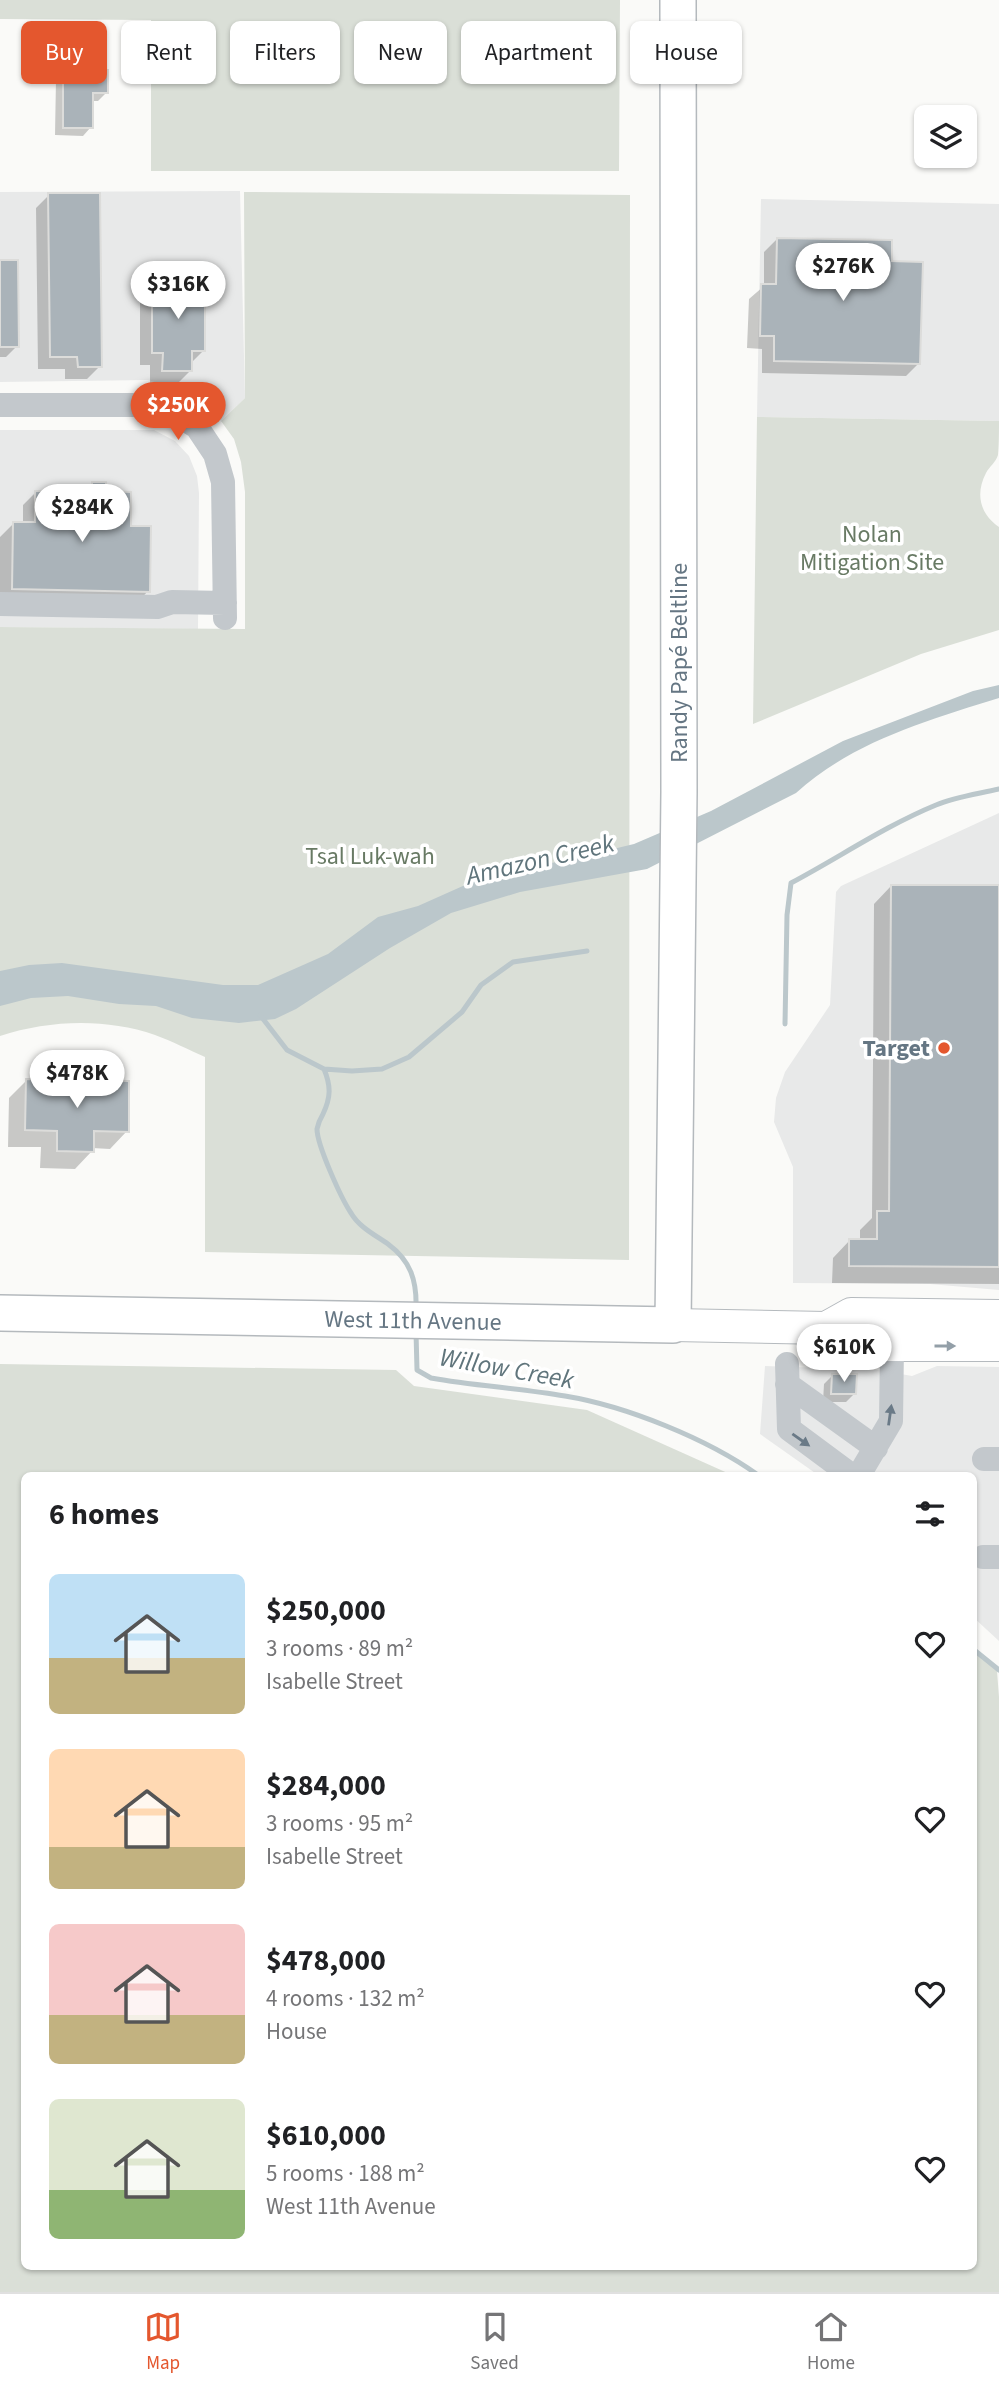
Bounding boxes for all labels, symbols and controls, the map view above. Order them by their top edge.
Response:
chip: Buy [21,21,107,84]
chip: Rent [121,21,216,84]
chip: Filters [230,21,340,84]
chip: New [354,21,447,84]
chip: Apartment [461,21,616,84]
chip: House [630,21,742,84]
map controls [914,105,977,168]
button: layers [914,105,977,168]
pin: $276K [794,244,892,303]
text: $276K [812,249,874,282]
pin: $316K [129,262,227,321]
text: $316K [147,267,209,300]
pin: $250K [129,382,227,442]
text: $250K [147,388,209,421]
pin: $284K [33,484,131,544]
text: $284K [51,490,113,523]
park label: Nolan Mitigation Site [800,517,944,580]
street label: Randy Papé Beltline [662,563,697,763]
water label: Amazon Creek [461,824,618,895]
park label: Tsal Luk-wah [305,839,435,874]
place label: Target [862,1031,930,1066]
marker: Target [936,1040,952,1056]
pin: $478K [28,1050,126,1110]
text: $478K [46,1056,108,1089]
street label: West 11th Avenue [324,1302,502,1340]
pin: $610K [795,1324,893,1384]
text: $610K [813,1330,875,1363]
water label: Willow Creek [437,1338,578,1399]
one-way arrow [935,1340,957,1352]
one-way arrow [884,1404,895,1426]
one-way arrow [792,1433,810,1447]
text: 6 homes [49,1493,159,1536]
icon: filters [911,1495,949,1533]
text: $250,000 [266,1589,386,1632]
icon: home [105,1602,189,1686]
icon: heart [911,1625,949,1663]
text: 3 rooms · 89 m² [266,1632,413,1665]
text: Isabelle Street [266,1665,403,1698]
text: $284,000 [266,1764,386,1807]
icon: home [105,1777,189,1861]
icon: heart [911,1800,949,1838]
text: 3 rooms · 95 m² [266,1807,413,1840]
text: Isabelle Street [266,1840,403,1873]
text: $478,000 [266,1939,386,1982]
icon: home [105,1952,189,2036]
icon: heart [911,1975,949,2013]
text: 4 rooms · 132 m² [266,1982,425,2015]
text: House [266,2015,327,2048]
text: $610,000 [266,2114,386,2157]
icon: home [105,2127,189,2211]
icon: heart [911,2150,949,2188]
text: 5 rooms · 188 m² [266,2157,425,2190]
text: West 11th Avenue [266,2190,436,2223]
tab: Map [144,2308,182,2377]
tab: Saved [470,2308,519,2377]
tab: Home [807,2308,855,2377]

